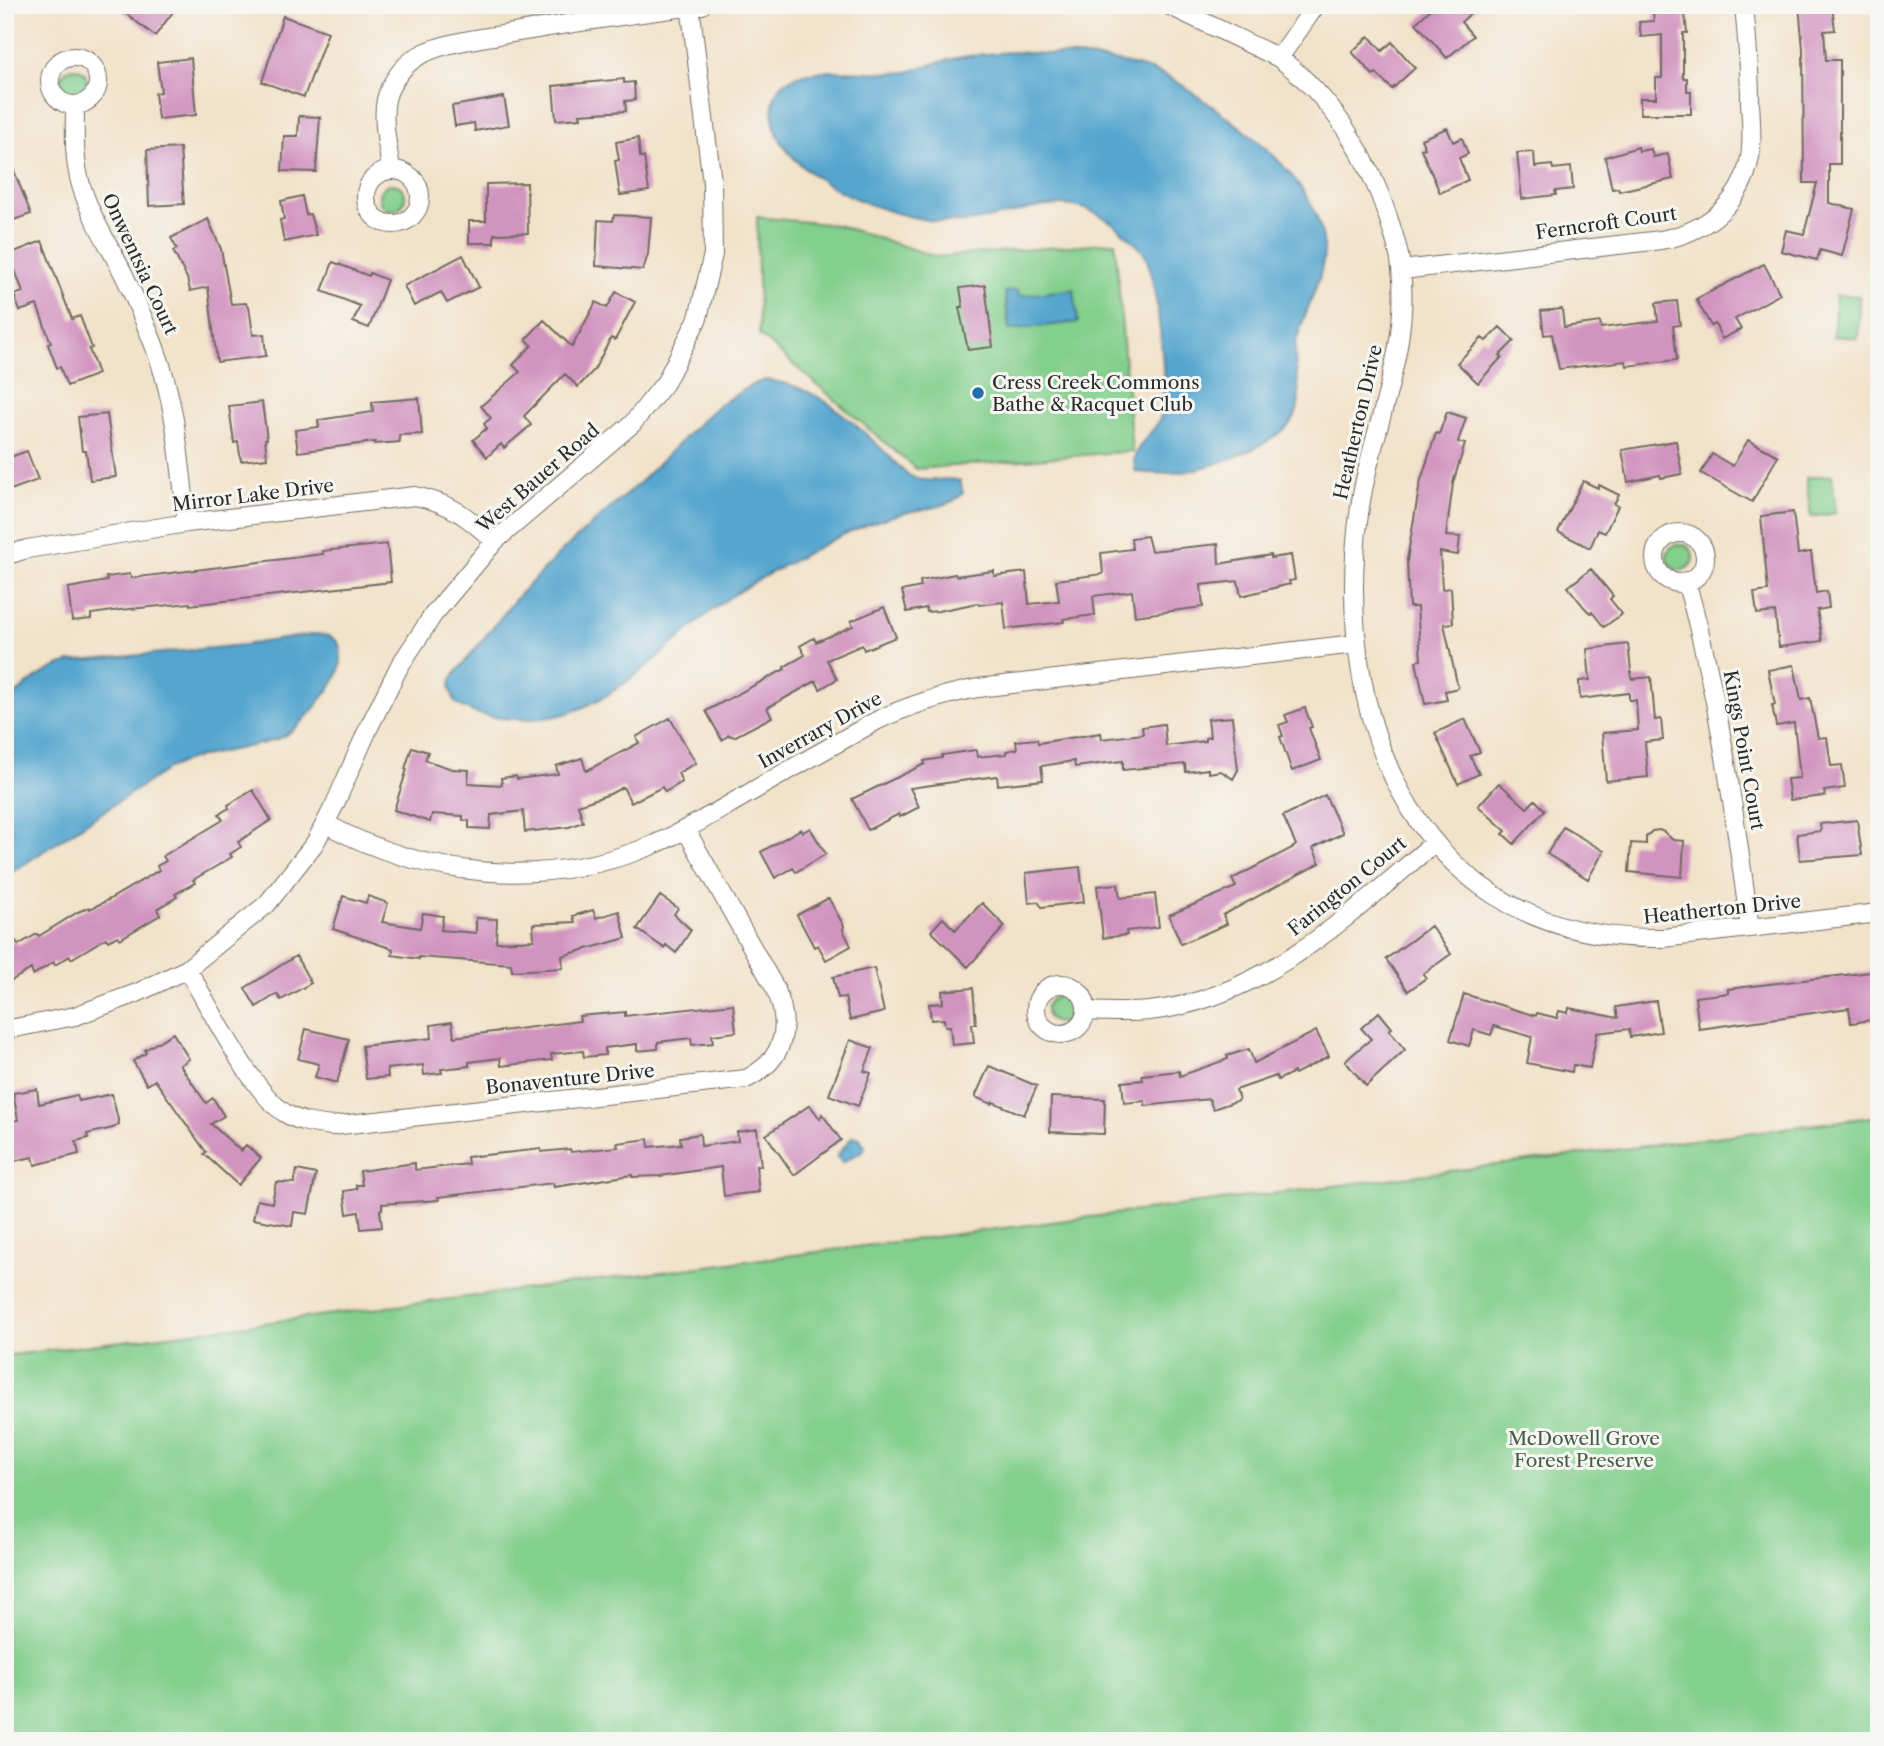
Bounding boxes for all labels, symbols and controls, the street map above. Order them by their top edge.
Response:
street label: Onwentsia Court [97,190,183,339]
street label: Ferncroft Court [1534,202,1678,244]
street label: Heatherton Drive [1329,342,1387,502]
place label: Cress Creek Commons Bathe & Racquet Club [992,371,1199,416]
marker: Cress Creek Commons Bathe & Racquet Club [970,385,986,401]
street label: West Bauer Road [471,418,604,538]
street label: Mirror Lake Drive [171,474,335,516]
street label: Kings Point Court [1719,668,1769,832]
street label: Inverrary Drive [754,687,886,773]
street label: Farington Court [1283,831,1411,941]
street label: Heatherton Drive [1642,889,1802,929]
street label: Bonaventure Drive [484,1059,656,1099]
park label: McDowell Grove Forest Preserve [1508,1427,1660,1472]

